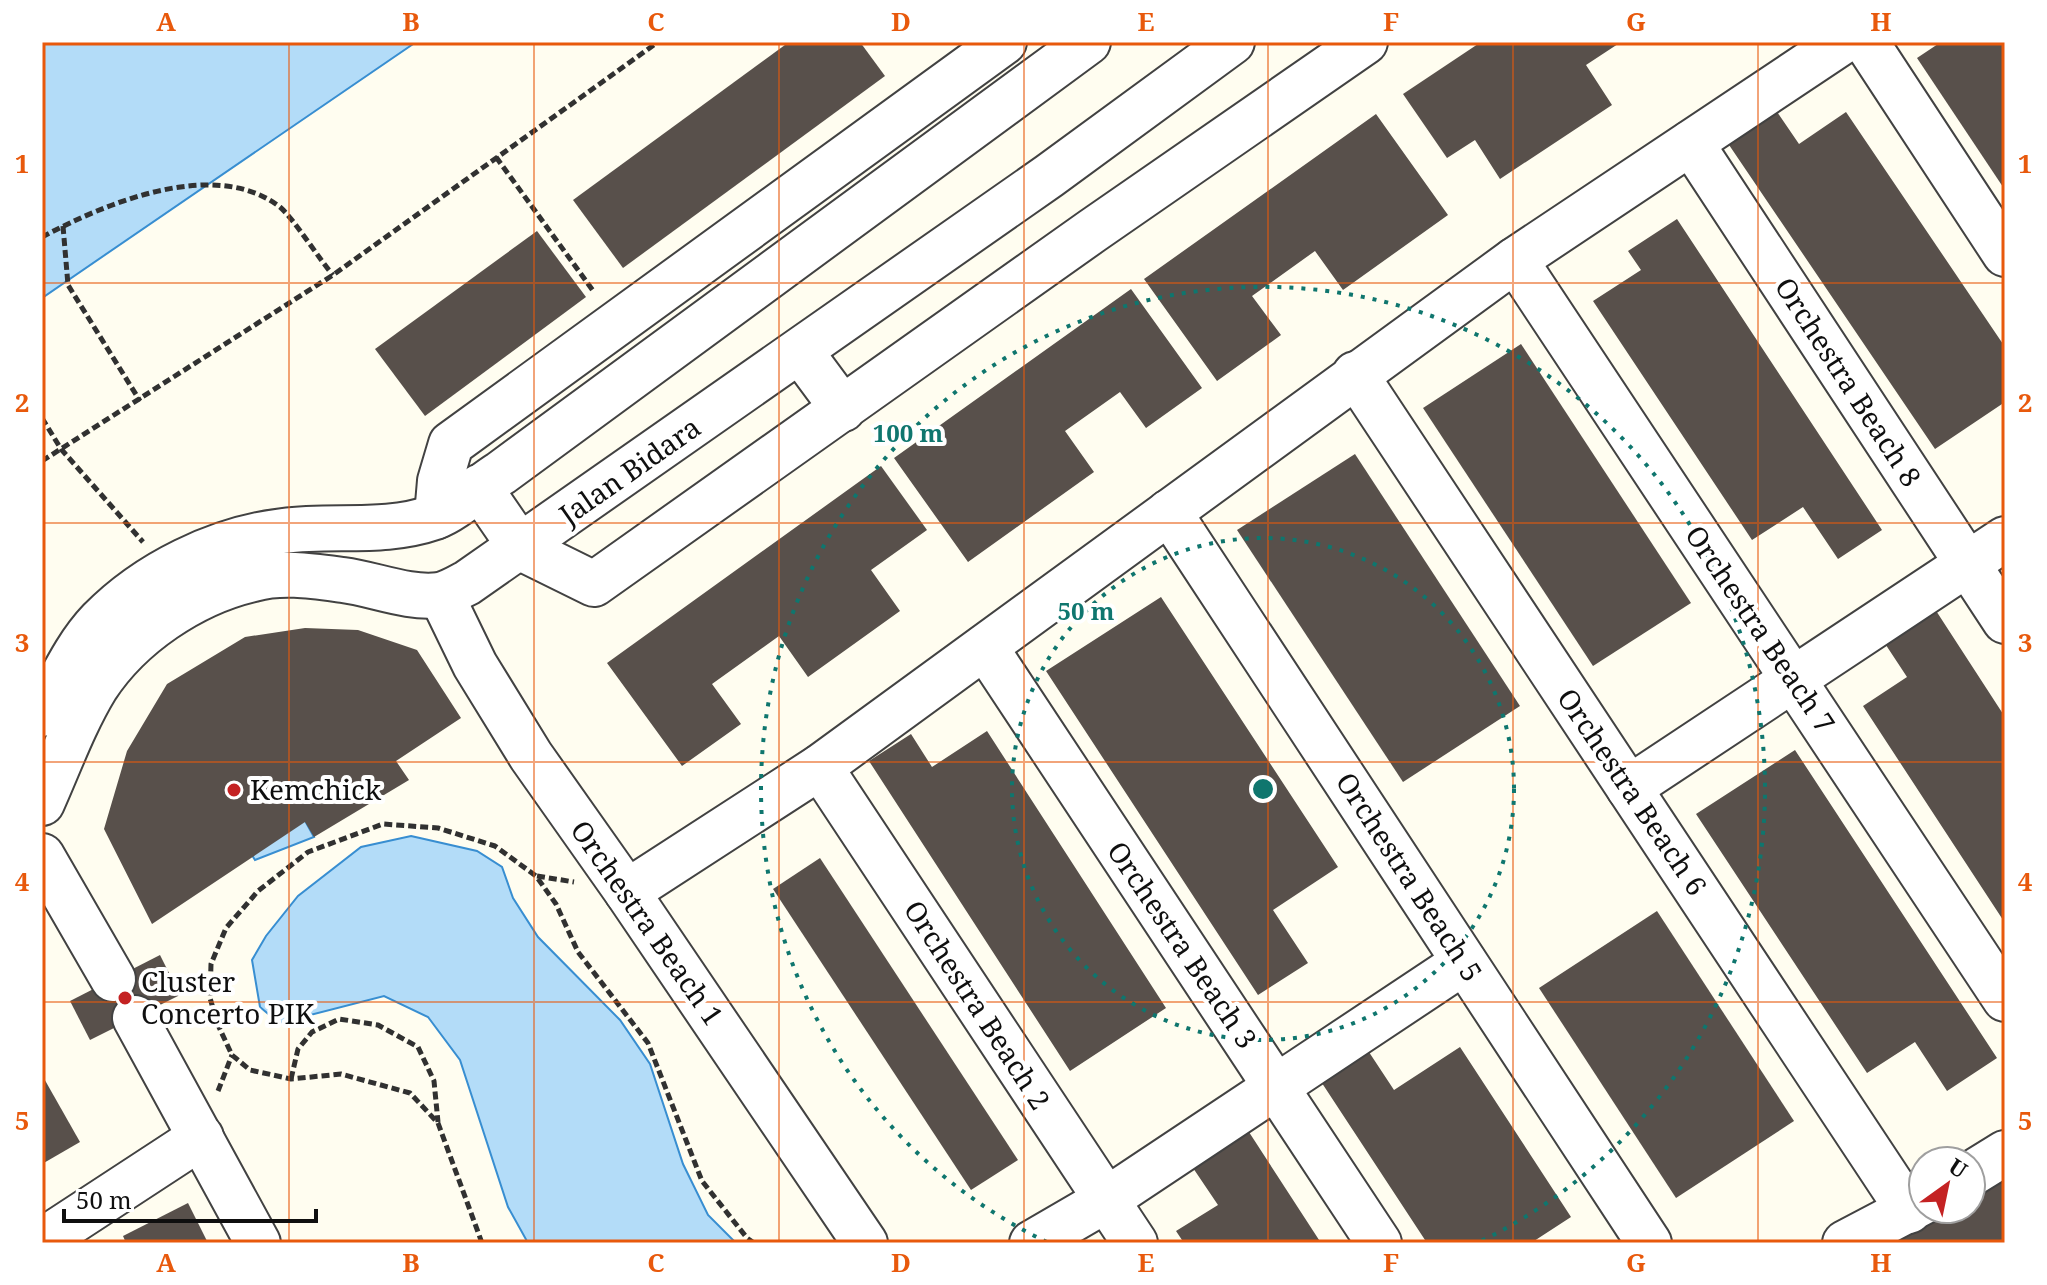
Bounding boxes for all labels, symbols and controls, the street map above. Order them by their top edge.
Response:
text: A [156,3,176,39]
text: B [402,3,420,39]
text: C [647,3,665,39]
text: D [891,3,911,39]
text: E [1138,3,1155,39]
text: F [1383,3,1399,39]
text: G [1626,3,1646,39]
text: H [1870,3,1892,39]
text: 1 [15,145,29,181]
text: 1 [2018,145,2032,181]
street label: Orchestra Beach 8 [1767,270,1931,493]
text: 2 [15,384,29,420]
text: 2 [2018,384,2032,420]
street label: Jalan Bidara [550,408,708,533]
text: 100 m [873,416,944,449]
street label: Orchestra Beach 7 [1677,517,1844,739]
text: 50 m [1057,594,1115,627]
text: 3 [15,624,29,660]
text: 3 [2018,624,2032,660]
street label: Orchestra Beach 6 [1549,680,1716,902]
street label: Orchestra Beach 5 [1328,765,1492,988]
place label: Kemchick [250,770,382,808]
centre of rings [1249,775,1277,803]
marker: Kemchick [225,781,243,799]
street label: Orchestra Beach 1 [563,812,733,1033]
street label: Orchestra Beach 3 [1099,833,1266,1055]
text: 4 [15,863,30,899]
text: 4 [2018,863,2033,899]
street label: Orchestra Beach 2 [896,893,1060,1116]
place label: Cluster Concerto PIK [141,962,315,1032]
marker: Cluster Concerto PIK [116,989,134,1007]
text: 5 [15,1102,29,1138]
text: 5 [2018,1102,2032,1138]
north arrow [1907,1145,1987,1225]
text: U [1943,1150,1974,1185]
scale bar [64,1173,316,1223]
text: 50 m [76,1183,132,1216]
text: A [156,1244,176,1280]
text: B [402,1244,420,1280]
text: C [647,1244,665,1280]
text: D [891,1244,911,1280]
text: E [1138,1244,1155,1280]
text: F [1383,1244,1399,1280]
text: G [1626,1244,1646,1280]
text: H [1870,1244,1892,1280]

